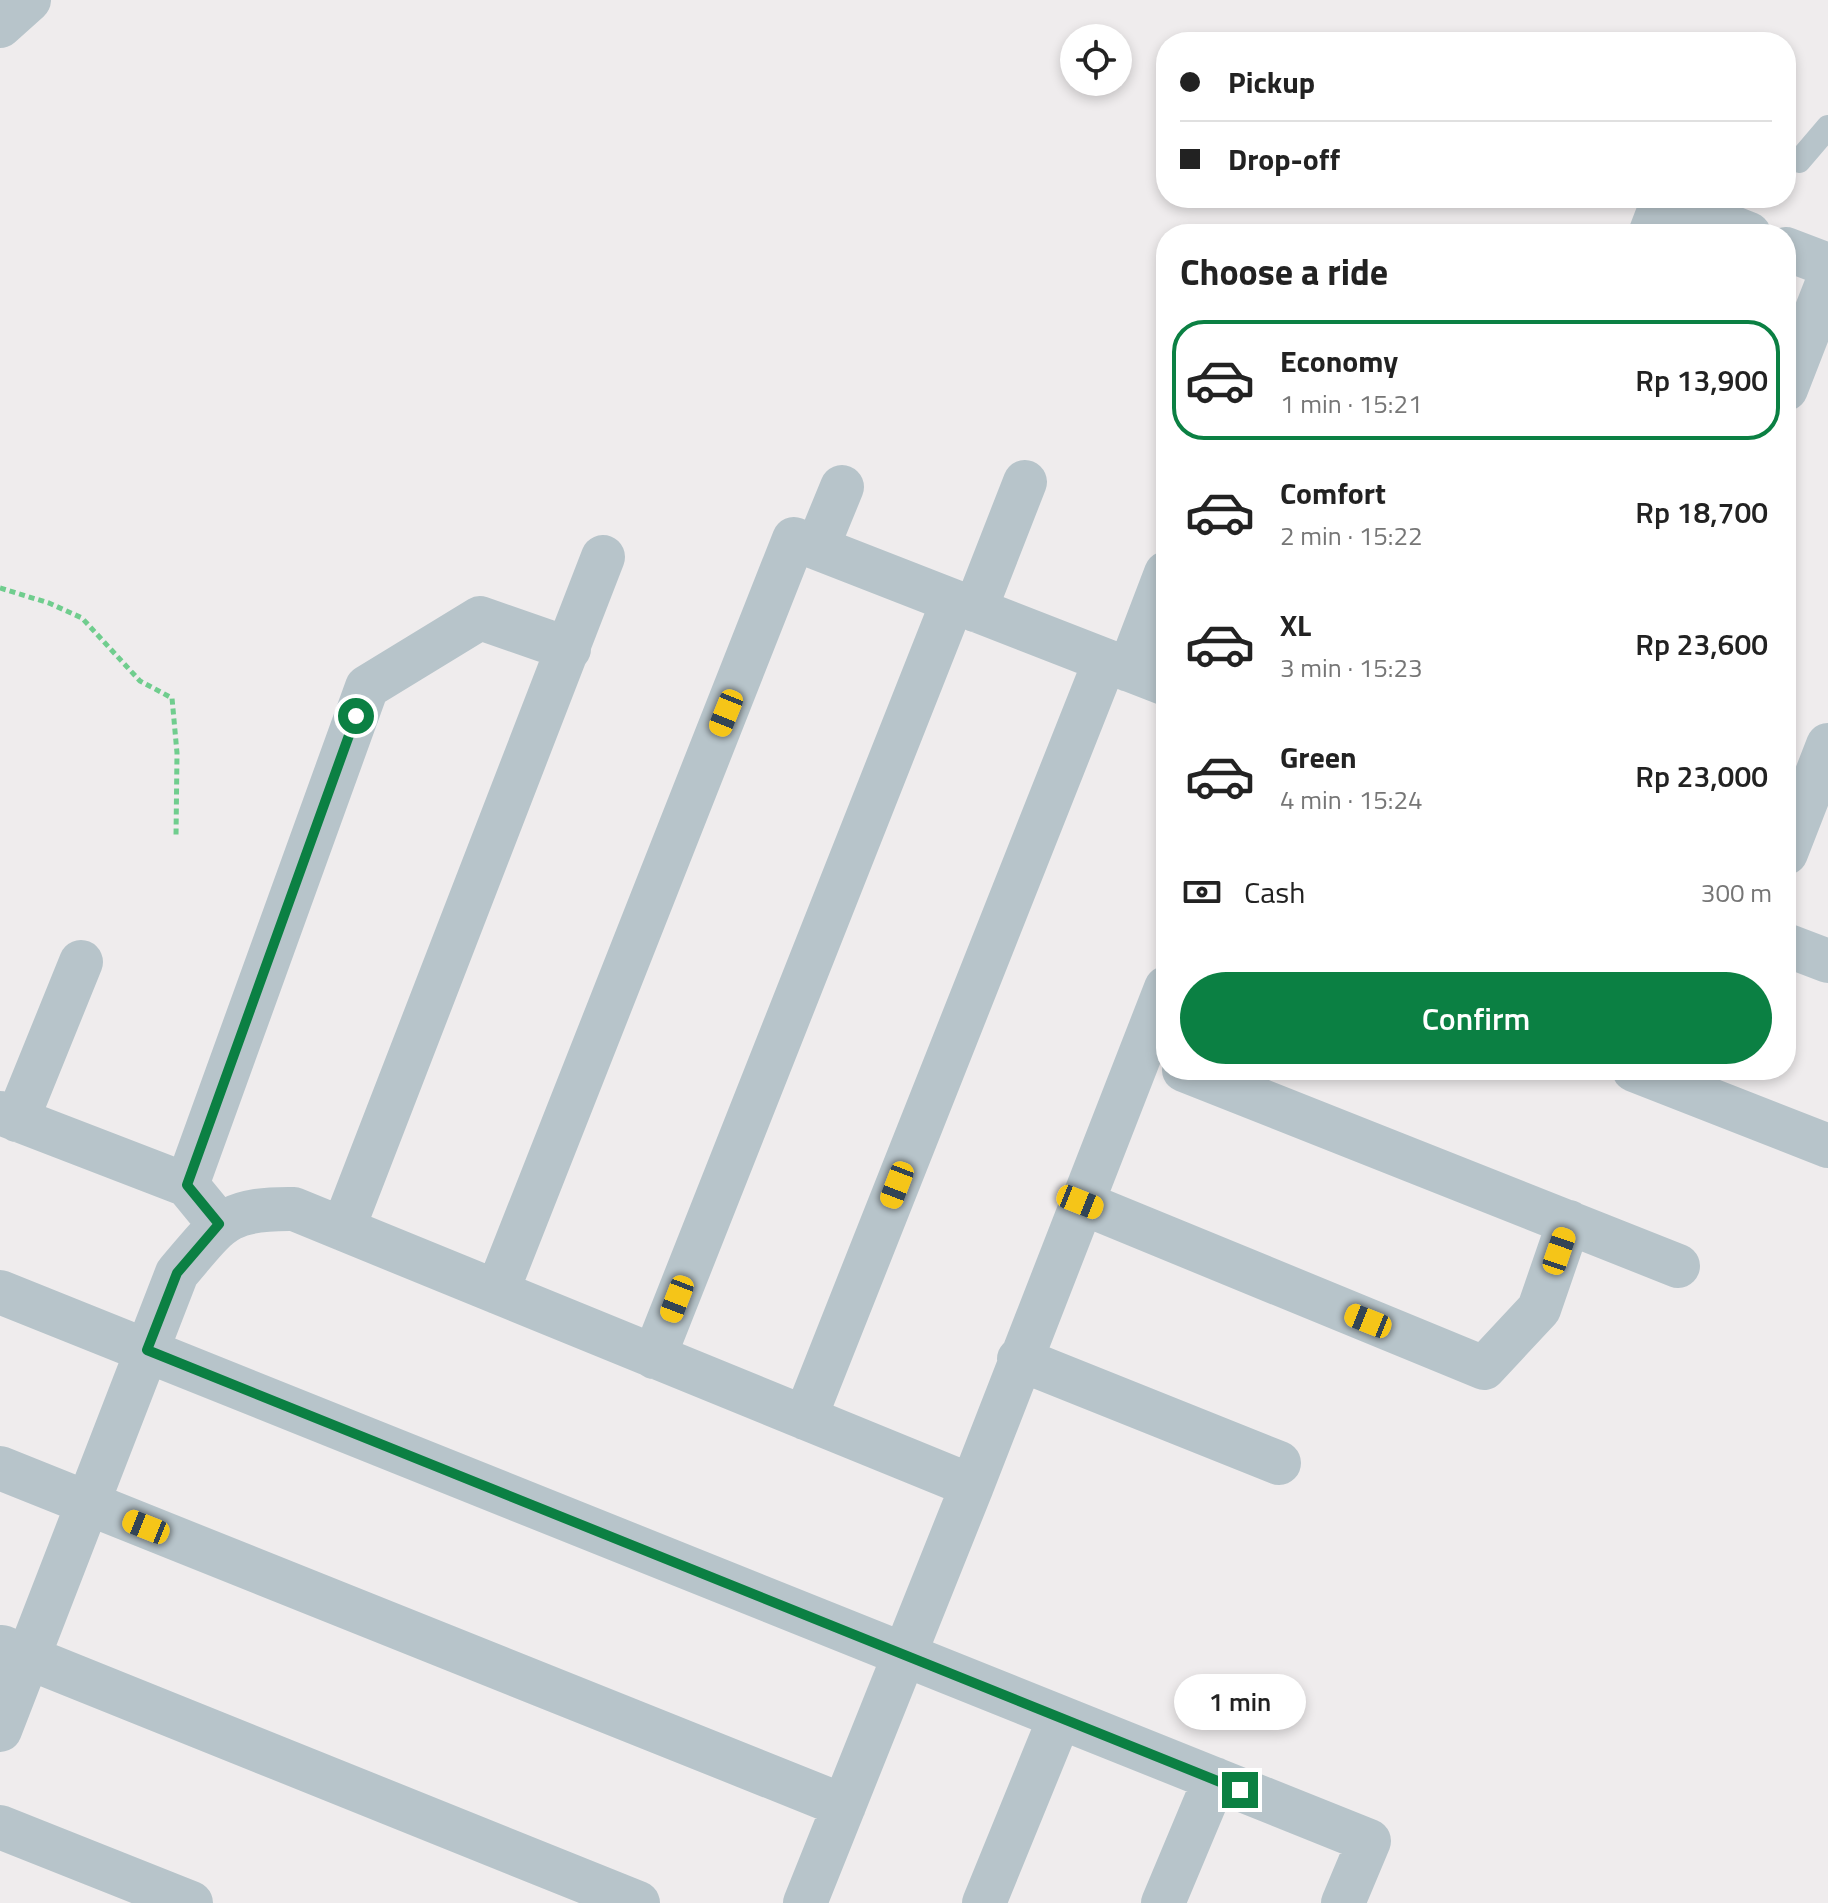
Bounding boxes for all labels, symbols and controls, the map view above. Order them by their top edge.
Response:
map controls [1060,24,1132,96]
button: locate [1060,24,1132,96]
text: Pickup [1228,59,1315,105]
text: Drop-off [1228,136,1340,182]
text: Choose a ride [1180,244,1388,299]
text: Economy [1280,338,1398,384]
icon: car [1184,344,1256,416]
text: Rp 13,900 [1635,357,1768,403]
text: 1 min · 15:21 [1280,384,1423,423]
text: Comfort [1280,470,1386,516]
icon: car [1184,476,1256,548]
text: Rp 18,700 [1635,489,1768,535]
text: 2 min · 15:22 [1280,516,1423,555]
text: XL [1280,602,1311,648]
icon: car [1184,608,1256,680]
text: Rp 23,600 [1635,621,1768,667]
text: 3 min · 15:23 [1280,648,1423,687]
car [706,686,746,740]
route start [338,698,374,734]
text: Green [1280,734,1357,780]
icon: car [1184,740,1256,812]
text: Rp 23,000 [1635,753,1768,799]
text: 4 min · 15:24 [1280,780,1423,819]
text: Cash [1244,869,1305,915]
icon: cash [1180,870,1224,914]
text: 300 m [1701,873,1772,912]
button: Confirm [1180,972,1772,1064]
car [877,1158,917,1212]
car [1053,1182,1107,1222]
car [1540,1224,1578,1278]
car [657,1272,697,1326]
car [1341,1301,1395,1341]
car [119,1507,173,1547]
callout: 1 min [1174,1674,1306,1730]
text: 1 min [1209,1682,1271,1721]
route end [1222,1772,1258,1808]

